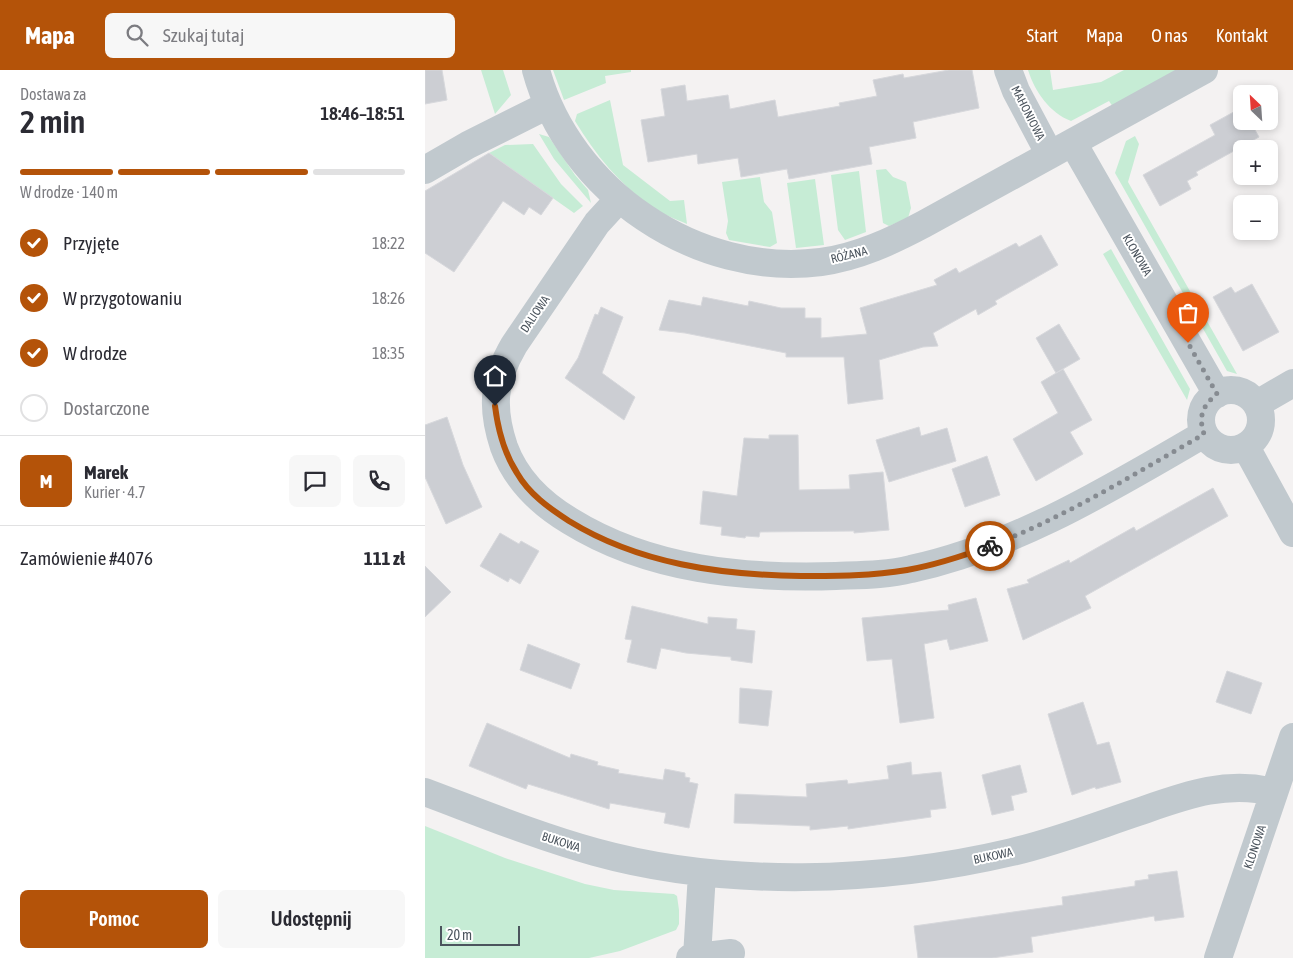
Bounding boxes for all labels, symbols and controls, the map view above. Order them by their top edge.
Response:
search box [105,13,455,58]
icon: search [123,21,151,49]
text: Mapa [25,22,75,49]
text: Szukaj tutaj [163,24,244,46]
text: Start [1026,25,1058,46]
text: Mapa [1086,25,1123,46]
text: O nas [1151,25,1188,46]
text: Kontakt [1216,25,1268,46]
street label: MAHONIOWA [1008,83,1048,143]
text: Dostawa za [20,85,86,103]
north arrow [1233,85,1277,130]
map controls [1233,85,1278,240]
text: 18:46–18:51 [320,102,405,124]
text: 2 min [20,103,85,140]
button: + [1233,140,1278,185]
text: W drodze · 140 m [20,183,118,201]
button: − [1233,195,1278,240]
icon: check [20,229,48,257]
text: Przyjęte [63,232,120,254]
street label: KLONOWA [1120,232,1155,278]
text: 18:22 [372,234,405,252]
street label: RÓŻANA [829,244,869,266]
icon: check [20,284,48,312]
text: W przygotowaniu [63,287,182,309]
text: 18:26 [372,289,405,307]
pin [1167,292,1209,343]
street label: DALIOWA [518,293,552,335]
icon: bag [1174,299,1202,327]
icon: check [20,339,48,367]
text: W drodze [63,342,127,364]
text: 18:35 [372,344,405,362]
pin [474,355,516,406]
icon: home [481,362,509,390]
text: Dostarczone [63,397,150,419]
button: chat [289,455,341,507]
button: phone [353,455,405,507]
text: Marek [84,461,128,483]
text: M [40,470,52,492]
text: Kurier · 4.7 [84,483,146,501]
courier [965,521,1015,571]
icon: bike [976,532,1004,560]
text: Zamówienie #4076 [20,547,153,569]
text: 111 zł [364,547,405,569]
street label: KLONOWA [1241,823,1269,871]
street label: BUKOWA [540,829,582,855]
street label: BUKOWA [972,845,1014,867]
button: Pomoc [20,890,208,948]
button: Udostępnij [218,890,405,948]
scale bar [440,923,520,946]
text: 20 m [447,927,472,943]

